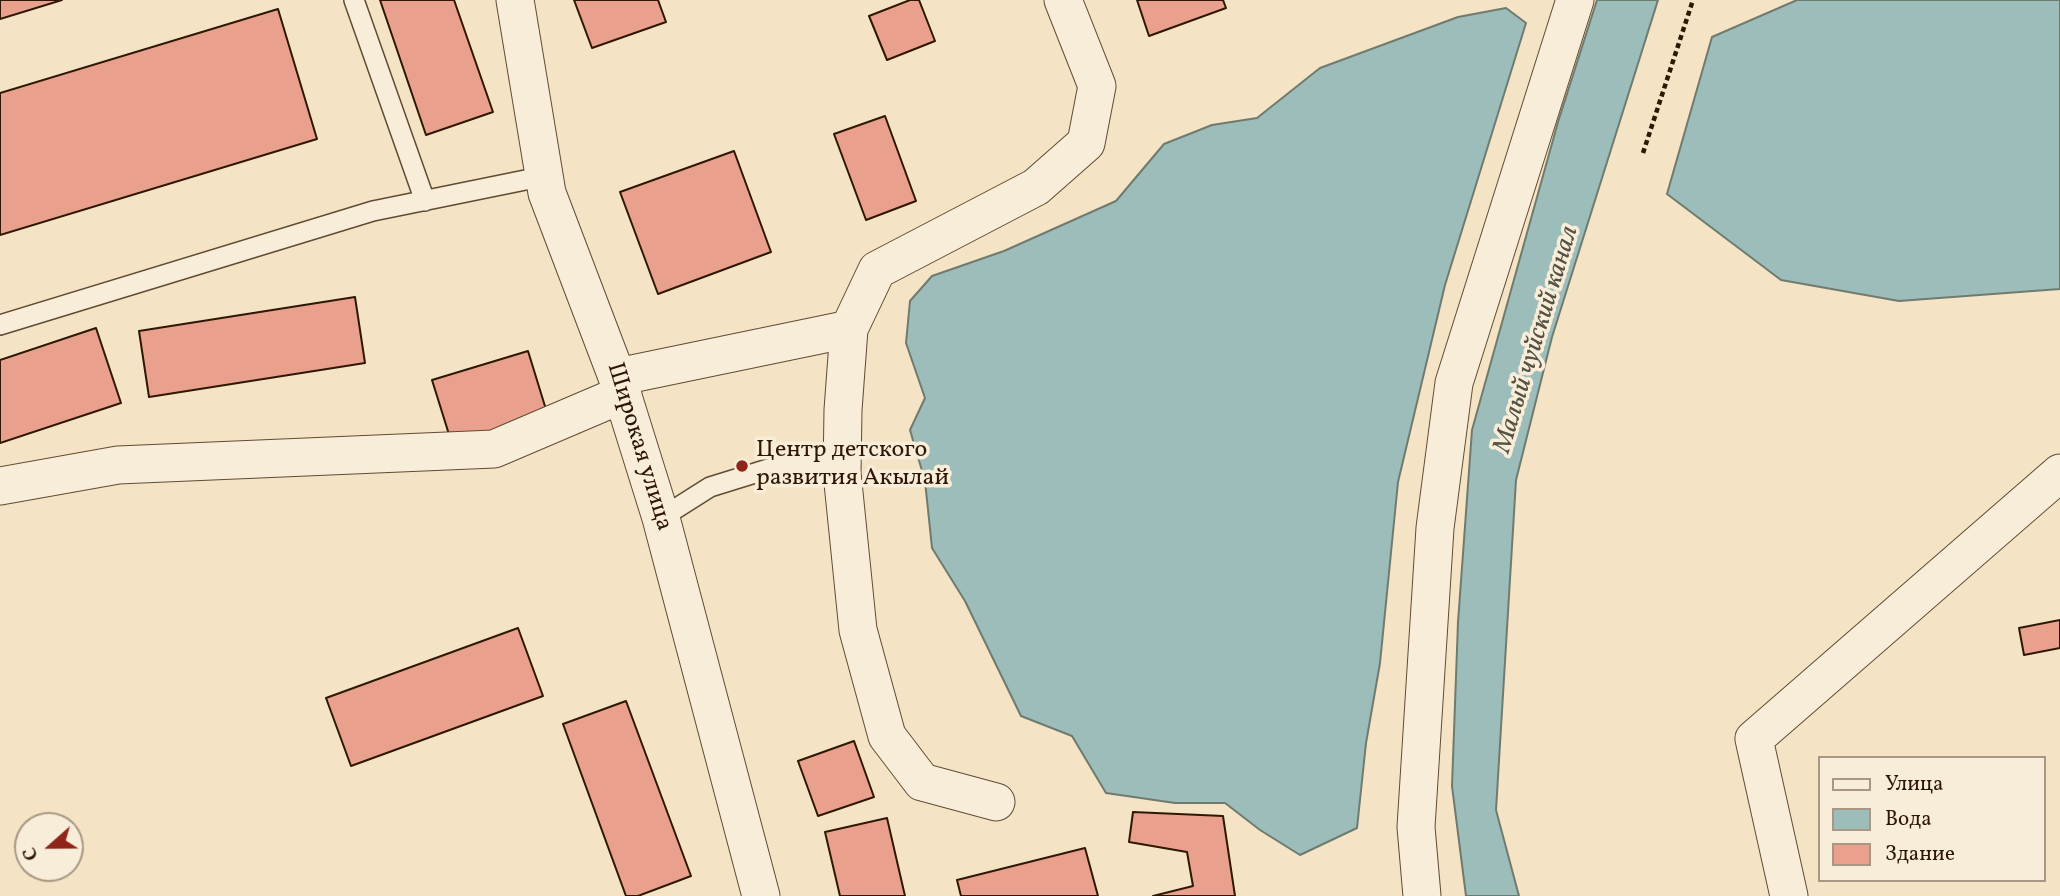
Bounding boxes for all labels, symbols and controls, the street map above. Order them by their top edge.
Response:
water label: Малый чуйский канал [1489,223,1587,457]
street label: Широкая улица [599,359,677,535]
place label: Центр детского развития Акылай [756,438,949,494]
marker: Центр детского развития Акылай [734,458,750,474]
legend [1818,756,2046,882]
text: Улица [1885,770,1943,799]
text: Вода [1885,805,1932,834]
north arrow [14,812,84,882]
text: Здание [1885,840,1955,869]
text: С [17,843,46,864]

